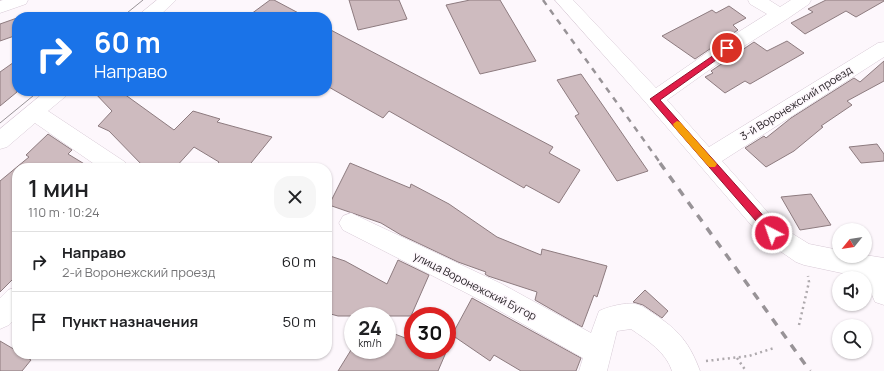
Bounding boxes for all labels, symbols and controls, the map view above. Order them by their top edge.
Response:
text: 60 m [94,23,161,61]
icon: right [28,28,80,80]
pin [710,31,744,65]
icon: arrive [716,37,738,59]
text: Направо [94,59,168,83]
street label: 3-й Воронежский проезд [737,62,855,143]
text: 1 мин [28,171,89,204]
button: close [274,176,316,218]
text: 110 m · 10:24 [28,203,100,221]
position arrow [751,212,793,254]
north arrow [832,223,872,263]
map controls [832,223,872,359]
text: Направо [62,242,126,263]
street label: улица Воронежский Бугор [411,248,540,323]
icon: right [28,251,50,273]
text: 60 m [282,251,316,272]
text: 2-й Воронежский проезд [62,263,215,281]
button: sound [832,271,872,311]
speed limit sign: 30 [404,307,456,359]
icon: arrive [28,311,50,333]
text: Пункт назначения [62,311,198,332]
text: 50 m [282,311,316,332]
text: 24 [358,314,382,341]
button: search [832,319,872,359]
text: km/h [358,336,382,350]

